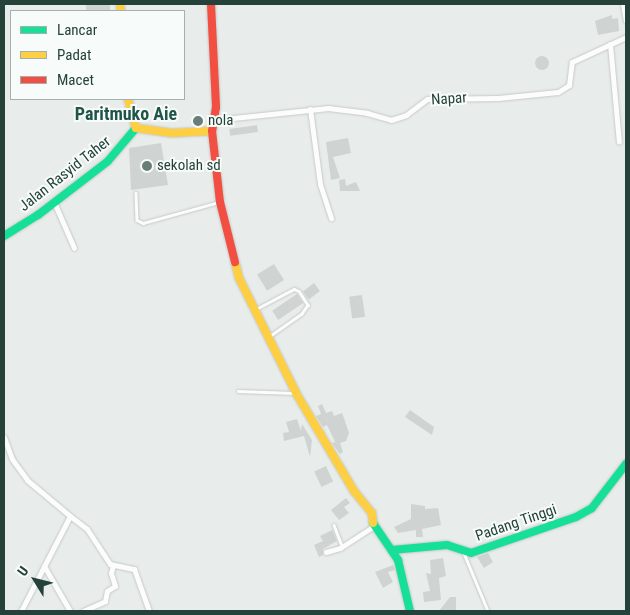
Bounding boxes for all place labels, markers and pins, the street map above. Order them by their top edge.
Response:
place label: nola [208,112,233,130]
marker: nola [192,115,204,127]
place label: sekolah sd [157,157,221,175]
marker: sekolah sd [141,160,153,172]

